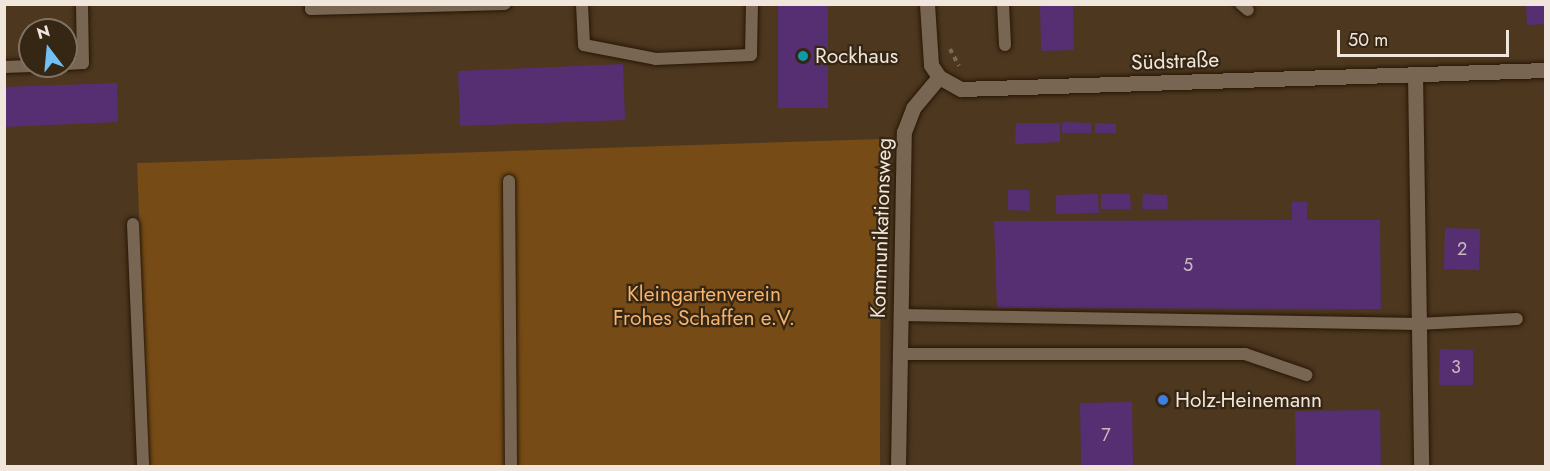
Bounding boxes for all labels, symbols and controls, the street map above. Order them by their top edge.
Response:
north arrow [18,18,78,78]
scale bar [1340,18,1512,56]
text: N [34,19,53,45]
text: 50 m [1348,27,1388,53]
place label: Rockhaus [815,43,898,69]
street label: Südstraße [1131,47,1219,75]
marker: Rockhaus [796,49,810,63]
street label: Kommunikationsweg [865,137,897,319]
house number: 2 [1457,238,1467,260]
house number: 5 [1183,254,1193,276]
park label: Kleingartenverein Frohes Schaffen e.V. [613,281,795,331]
house number: 3 [1451,356,1461,378]
place label: Holz-Heinemann [1175,387,1322,413]
marker: Holz-Heinemann [1156,393,1170,407]
house number: 7 [1101,424,1111,446]

